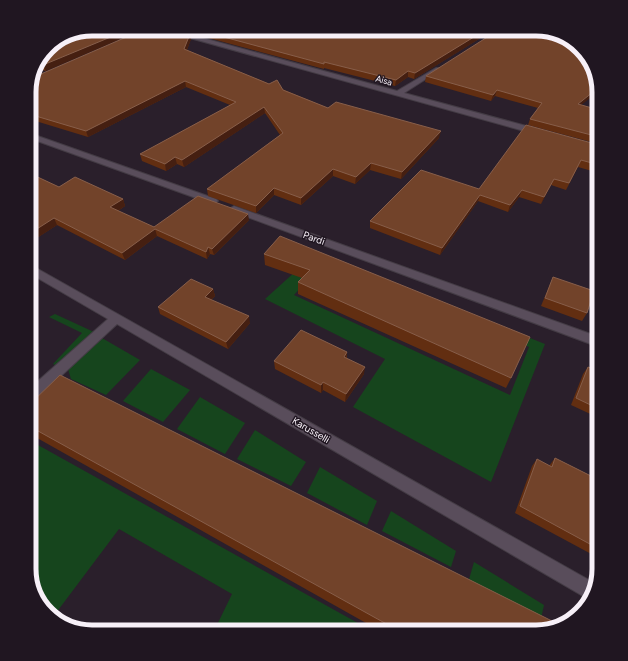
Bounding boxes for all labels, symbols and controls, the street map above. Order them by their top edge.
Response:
street label: Aisa [374,72,394,88]
street label: Pardi [301,228,327,248]
street label: Karusselli [290,414,332,446]

